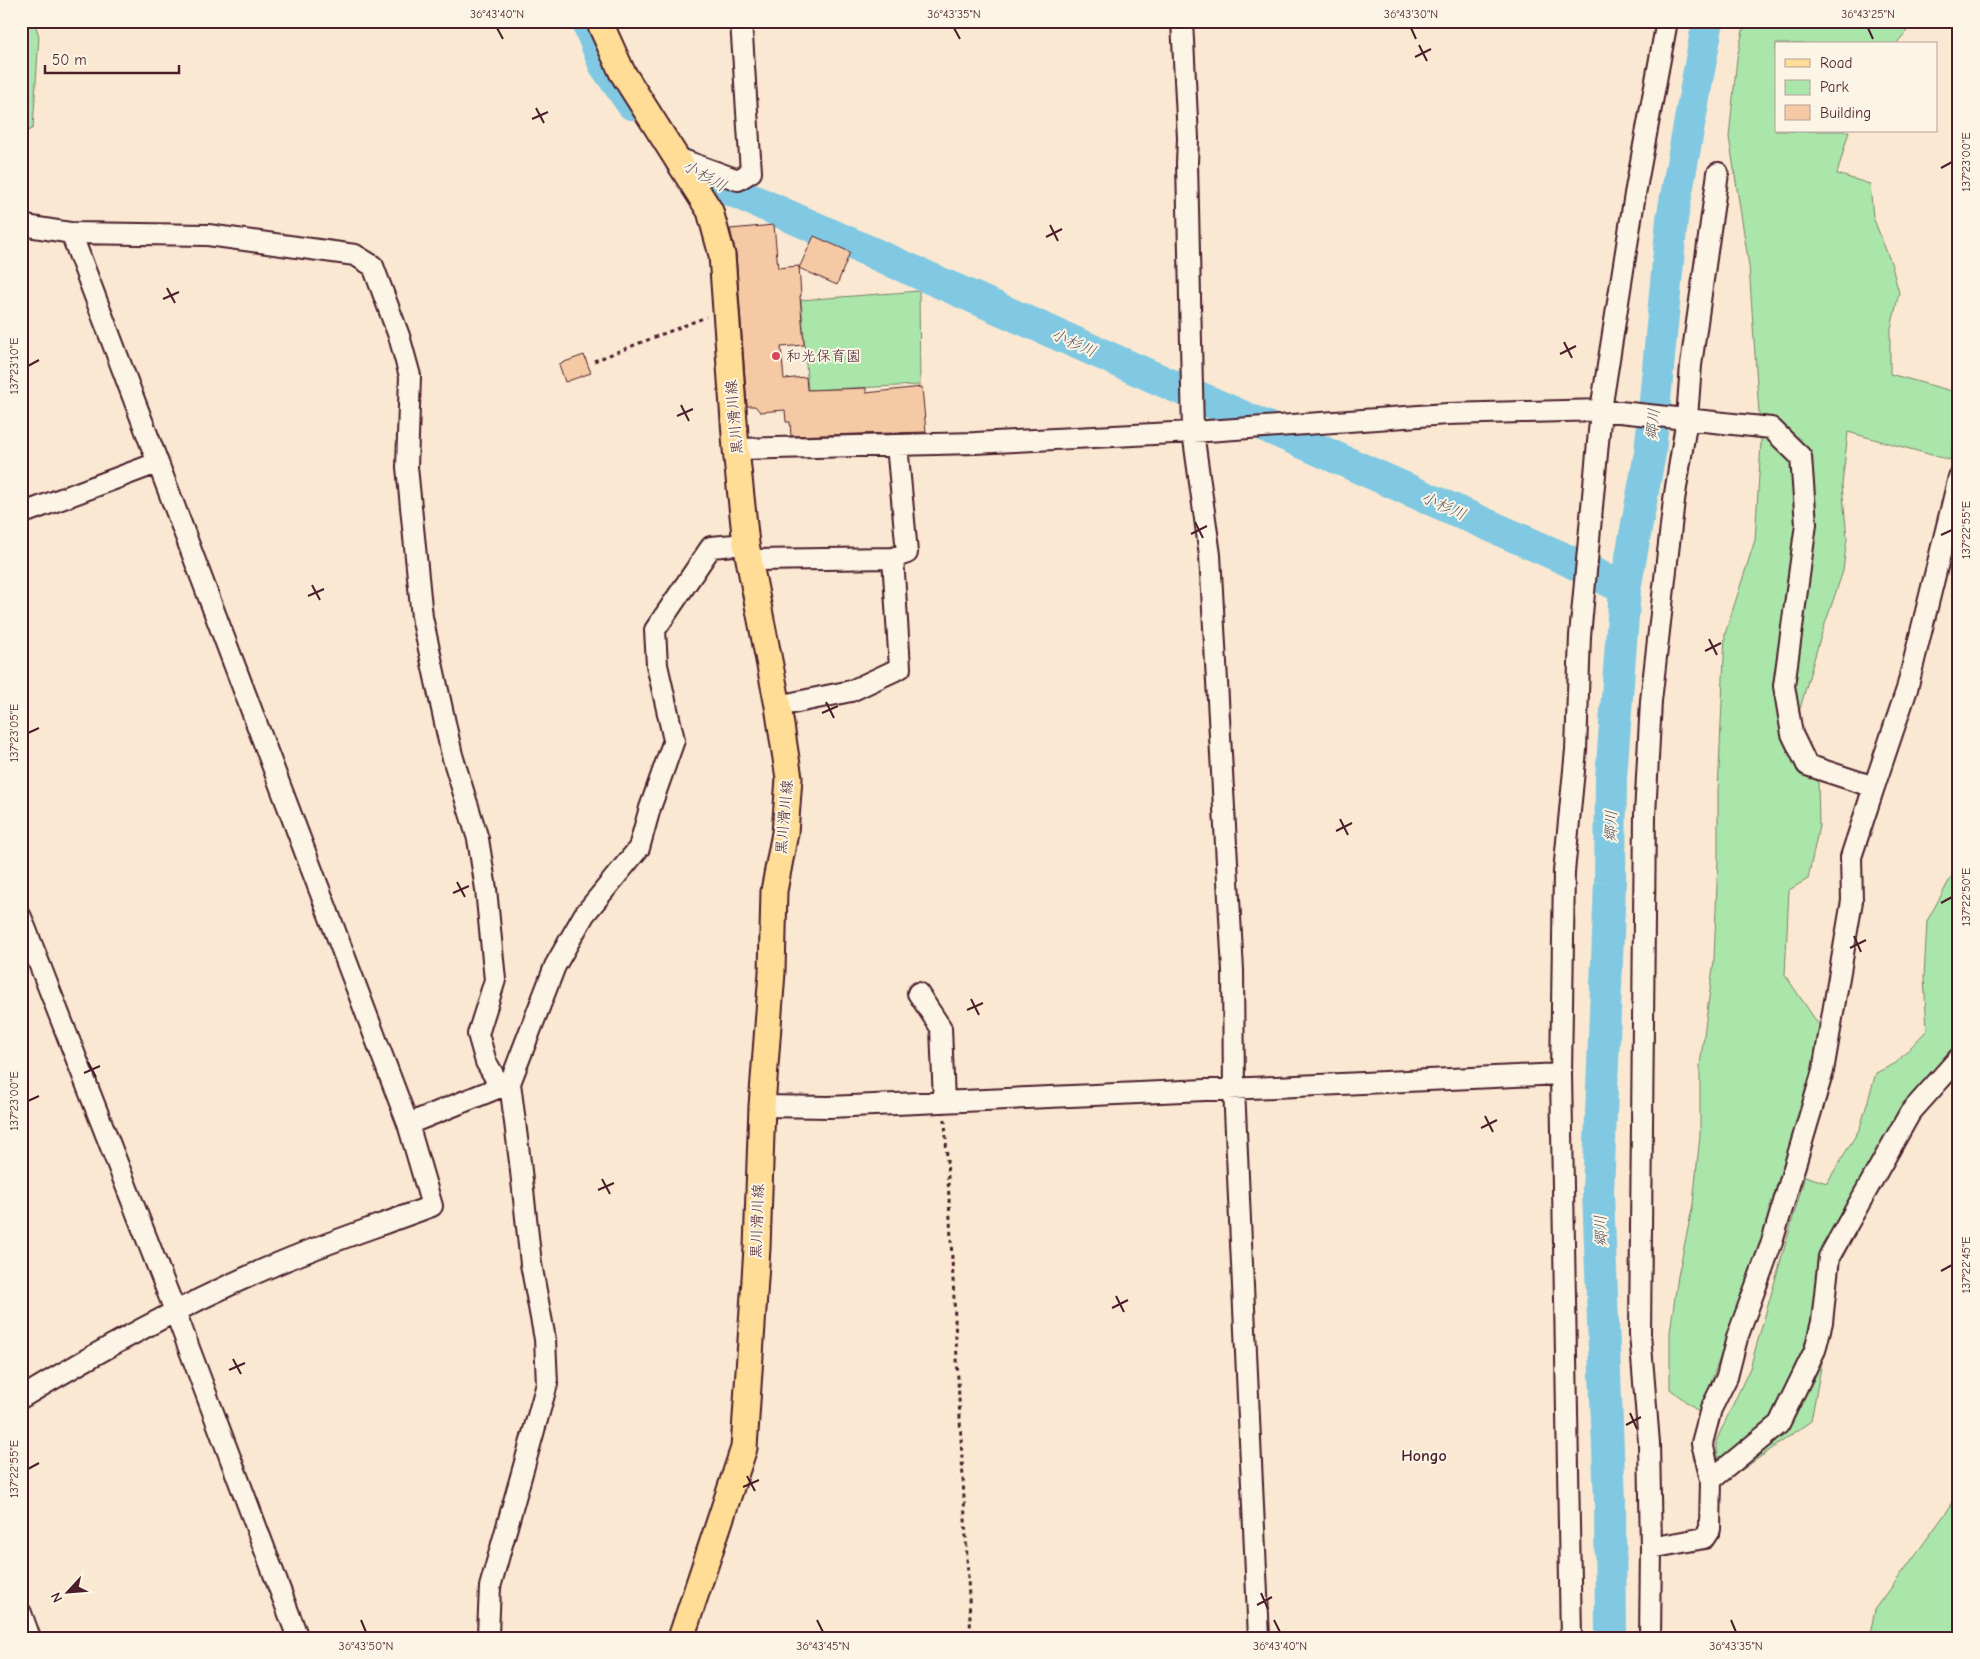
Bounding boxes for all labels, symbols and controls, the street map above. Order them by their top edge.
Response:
text: 36°43'40"N [470,7,524,21]
text: 36°43'35"N [927,7,981,21]
text: 36°43'30"N [1384,7,1438,21]
text: 36°43'25"N [1841,7,1895,21]
scale bar [45,42,179,74]
legend [1775,42,1938,132]
text: 50 m [52,51,87,69]
text: Road [1820,54,1852,72]
text: Park [1820,78,1849,96]
text: Building [1820,104,1871,122]
text: 137°23'00"E [1959,132,1973,192]
water label: 小杉川 [679,156,730,195]
water label: 小杉川 [1048,325,1099,361]
text: 137°23'10"E [7,338,21,394]
place label: 和光保育園 [786,347,861,365]
marker: 和光保育園 [770,350,782,362]
street label: 黒川滑川線 [722,379,746,455]
water label: 郷川 [1643,407,1663,441]
water label: 小杉川 [1418,488,1469,524]
text: 137°22'55"E [1959,501,1973,559]
text: 137°23'05"E [7,704,21,762]
street label: 黒川滑川線 [772,779,796,855]
water label: 郷川 [1601,810,1621,842]
text: 137°22'50"E [1959,868,1973,926]
text: 137°23'00"E [7,1071,21,1131]
street label: 黒川滑川線 [747,1183,767,1259]
water label: 郷川 [1591,1215,1611,1247]
text: 137°22'45"E [1959,1236,1973,1294]
text: 137°22'55"E [7,1440,21,1498]
district label: Hongo [1401,1447,1447,1465]
north arrow [42,1566,92,1616]
text: N [47,1590,66,1605]
text: 36°43'50"N [339,1639,393,1653]
text: 36°43'45"N [796,1639,850,1653]
text: 36°43'40"N [1253,1639,1307,1653]
text: 36°43'35"N [1709,1639,1763,1653]

